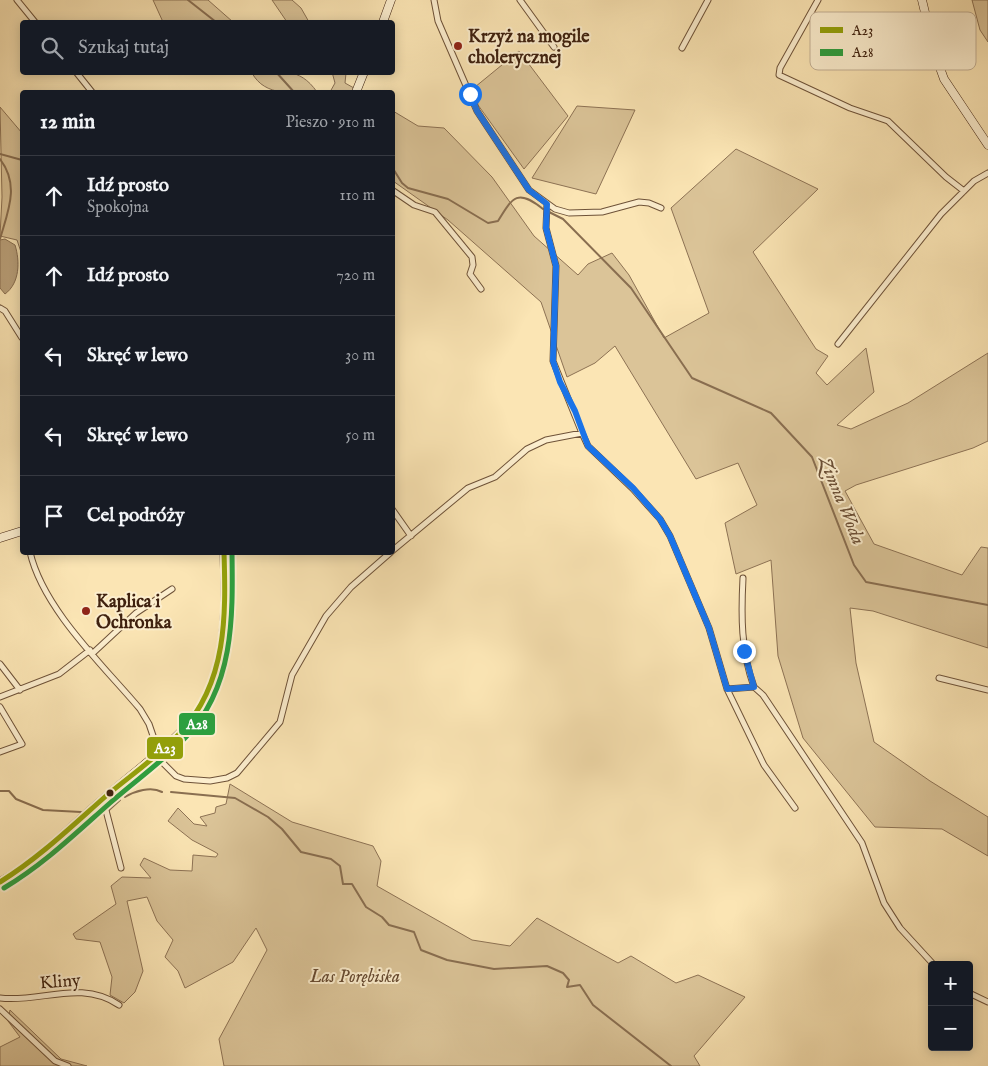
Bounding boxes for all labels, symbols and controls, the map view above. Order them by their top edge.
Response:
legend [810,12,976,70]
search box [20,20,395,75]
text: A23 [851,22,873,40]
place label: Krzyż na mogile cholerycznej [468,26,590,70]
icon: search [38,34,66,62]
text: Szukaj tutaj [78,36,169,60]
marker: Krzyż na mogile cholerycznej [452,40,464,52]
text: A28 [851,44,874,62]
route start [459,83,482,106]
text: 12 min [40,109,95,136]
text: Pieszo · 910 m [286,113,375,133]
text: Idź prosto [87,174,169,198]
icon: ahead [40,182,68,210]
text: 110 m [339,186,375,206]
text: Spokojna [87,198,149,218]
icon: ahead [40,262,68,290]
text: Idź prosto [87,264,169,288]
text: 720 m [336,266,375,286]
icon: left [40,342,68,370]
text: Skręć w lewo [87,344,188,368]
text: 30 m [345,346,375,366]
icon: left [40,422,68,450]
text: Skręć w lewo [87,424,188,448]
text: 50 m [346,426,375,446]
water label: Zimna Woda [812,451,870,548]
icon: arrive [40,502,68,530]
text: Cel podróży [87,504,185,528]
place label: Kaplica i Ochronka [96,591,173,635]
marker: Kaplica i Ochronka [80,605,92,617]
route end [733,640,756,663]
line badge: A28 [178,712,216,736]
text: A28 [185,716,208,734]
line badge: A23 [146,736,184,760]
text: A23 [153,740,176,758]
unlabelled marker [105,788,115,798]
map controls [928,961,973,1051]
button: + [928,961,973,1006]
park label: Las Porębiska [309,966,400,989]
street label: Kliny [39,970,82,995]
button: − [928,1006,973,1051]

